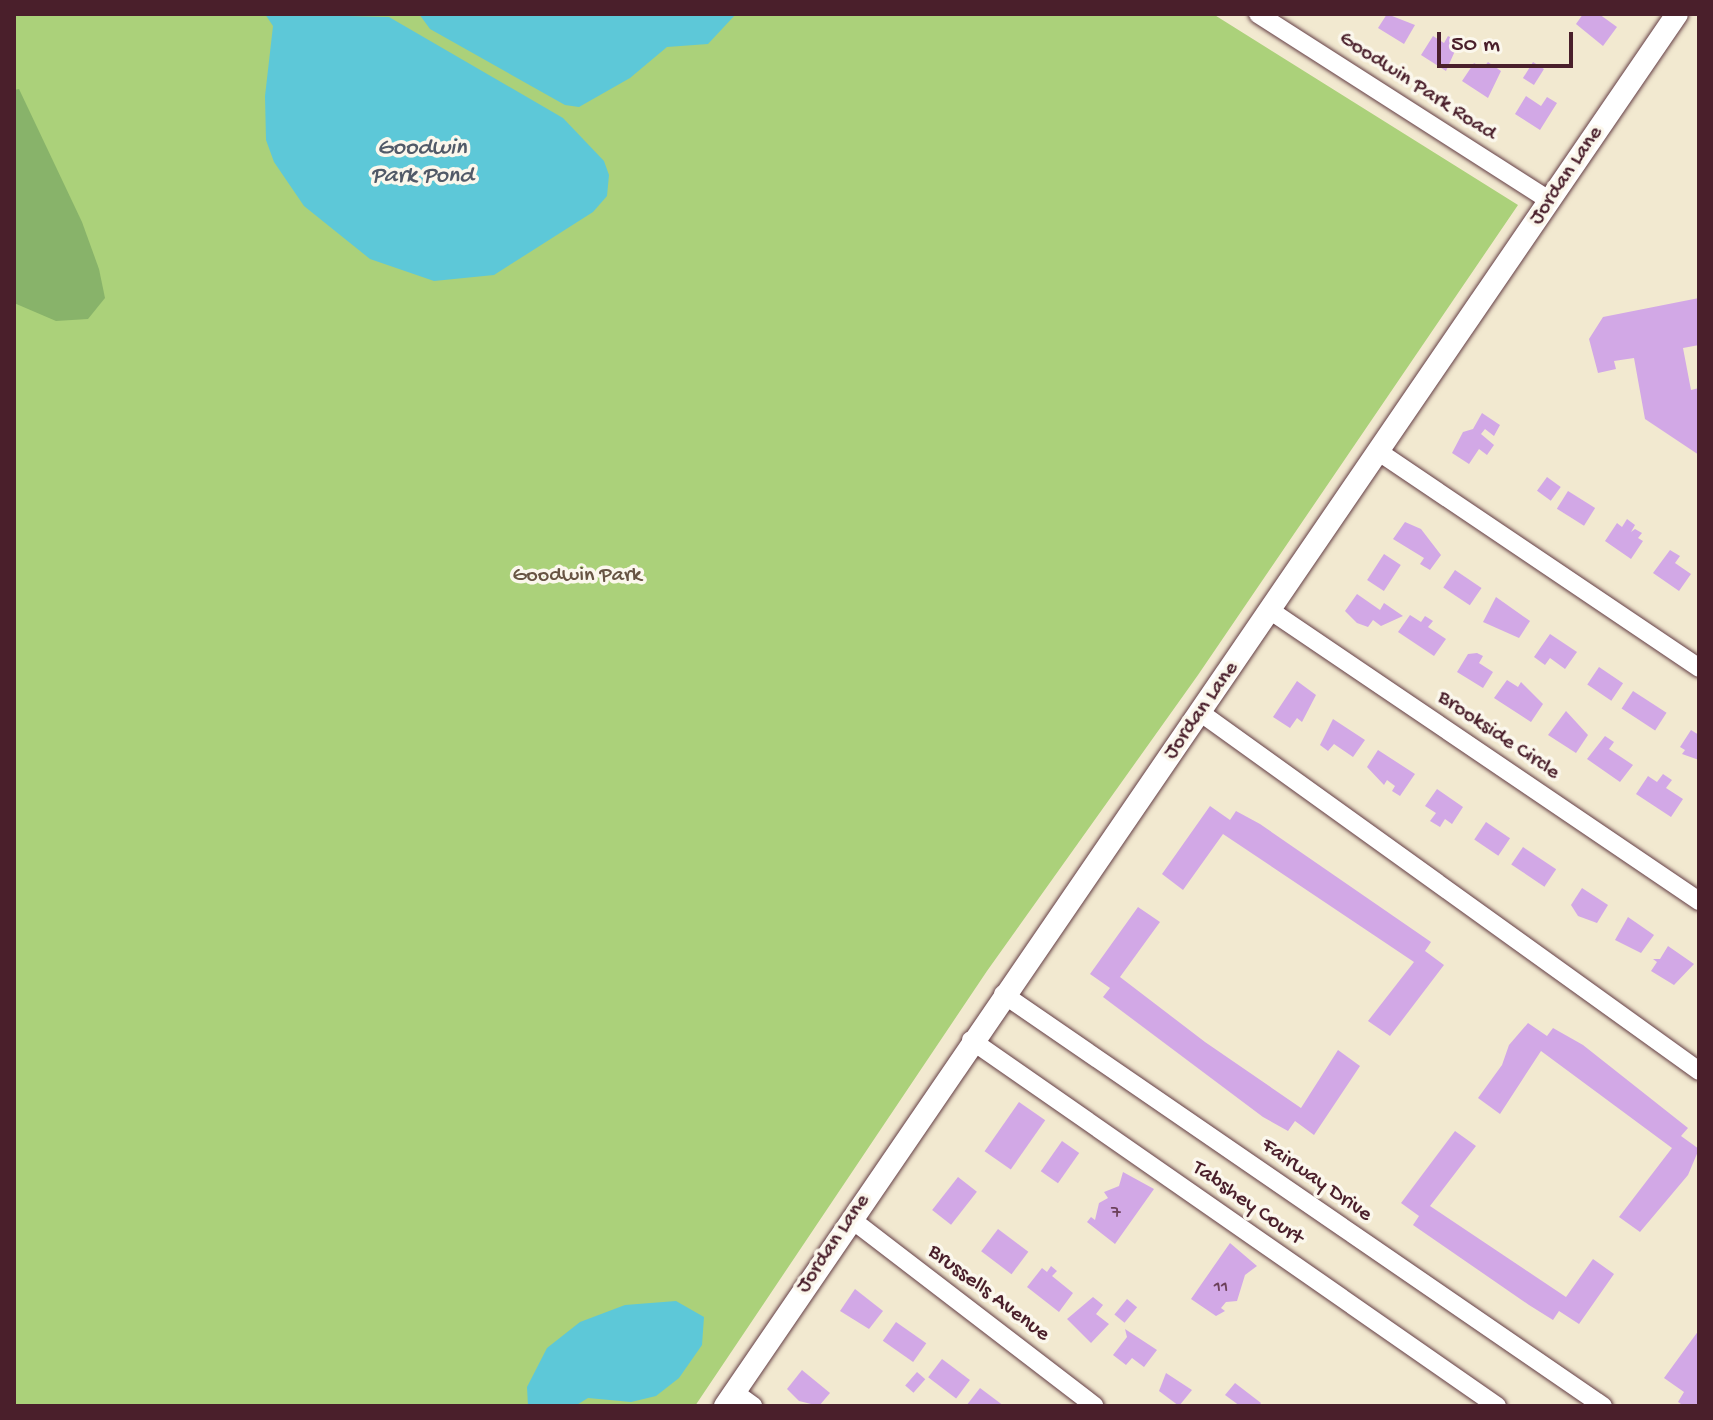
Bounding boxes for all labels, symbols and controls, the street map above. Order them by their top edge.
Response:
scale bar [1441,16,1577,66]
street label: Goodwin Park Road [1333,26,1501,148]
text: 50 m [1451,31,1500,60]
street label: Jordan Lane [1524,121,1610,231]
water label: Goodwin Park Pond [371,135,473,191]
park label: Goodwin Park [512,564,642,590]
street label: Jordan Lane [1159,657,1245,765]
street label: Brookside Circle [1432,685,1564,787]
street label: Fairway Drive [1255,1133,1377,1229]
street label: Tabshey Court [1186,1156,1308,1252]
street label: Jordan Lane [791,1189,877,1299]
house number: 7 [1111,1203,1121,1225]
street label: Brussells Avenue [922,1240,1054,1348]
house number: 11 [1214,1277,1228,1299]

